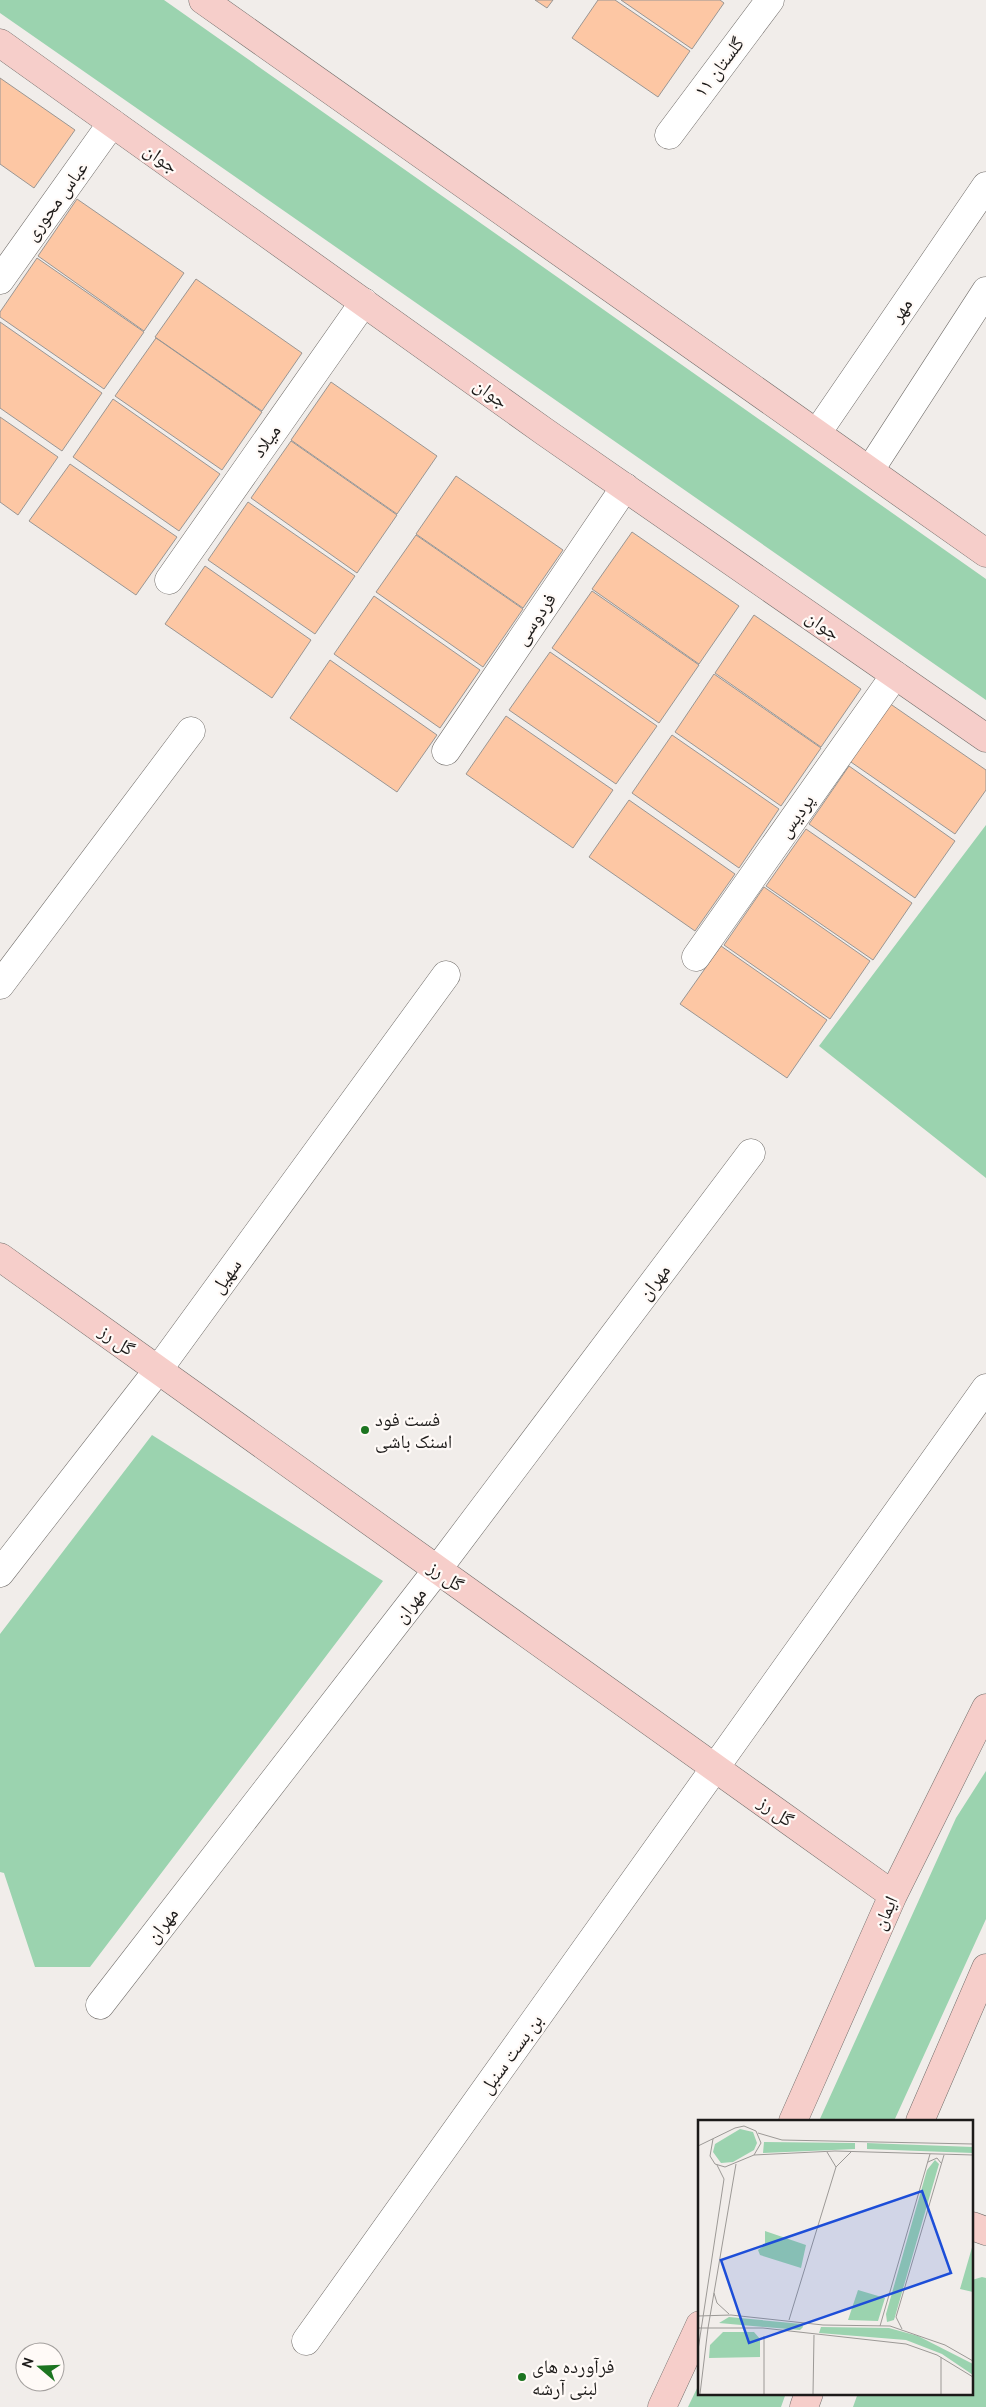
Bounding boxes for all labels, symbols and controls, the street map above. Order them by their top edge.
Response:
street label: گلستان ۱۱ [689,32,749,102]
street label: جوان [139,138,183,178]
street label: عباس محوری [19,156,93,245]
street label: مهر [884,294,917,327]
street label: جوان [469,373,513,413]
street label: میلاد [247,420,285,462]
street label: فردوسی [509,589,561,649]
street label: جوان [801,605,845,645]
street label: پردیس [773,790,819,842]
street label: سهیل [206,1254,246,1298]
street label: مهران [633,1259,675,1305]
street label: گل رز [94,1319,139,1361]
place label: فست فود اسنک باشی [375,1408,452,1453]
marker: فست فود اسنک باشی [359,1424,371,1436]
street label: گل رز [423,1555,468,1596]
street label: مهران [389,1582,431,1628]
street label: گل رز [753,1790,798,1832]
street label: ایمان [867,1892,903,1934]
street label: مهران [141,1902,183,1948]
street label: بن بست سنبل [474,2010,548,2098]
inset map [698,2120,974,2394]
north arrow [15,2342,65,2392]
text: N [18,2355,38,2370]
place label: فرآورده های لبنی آرشه [532,2355,615,2400]
marker: فرآورده های لبنی آرشه [516,2371,528,2383]

